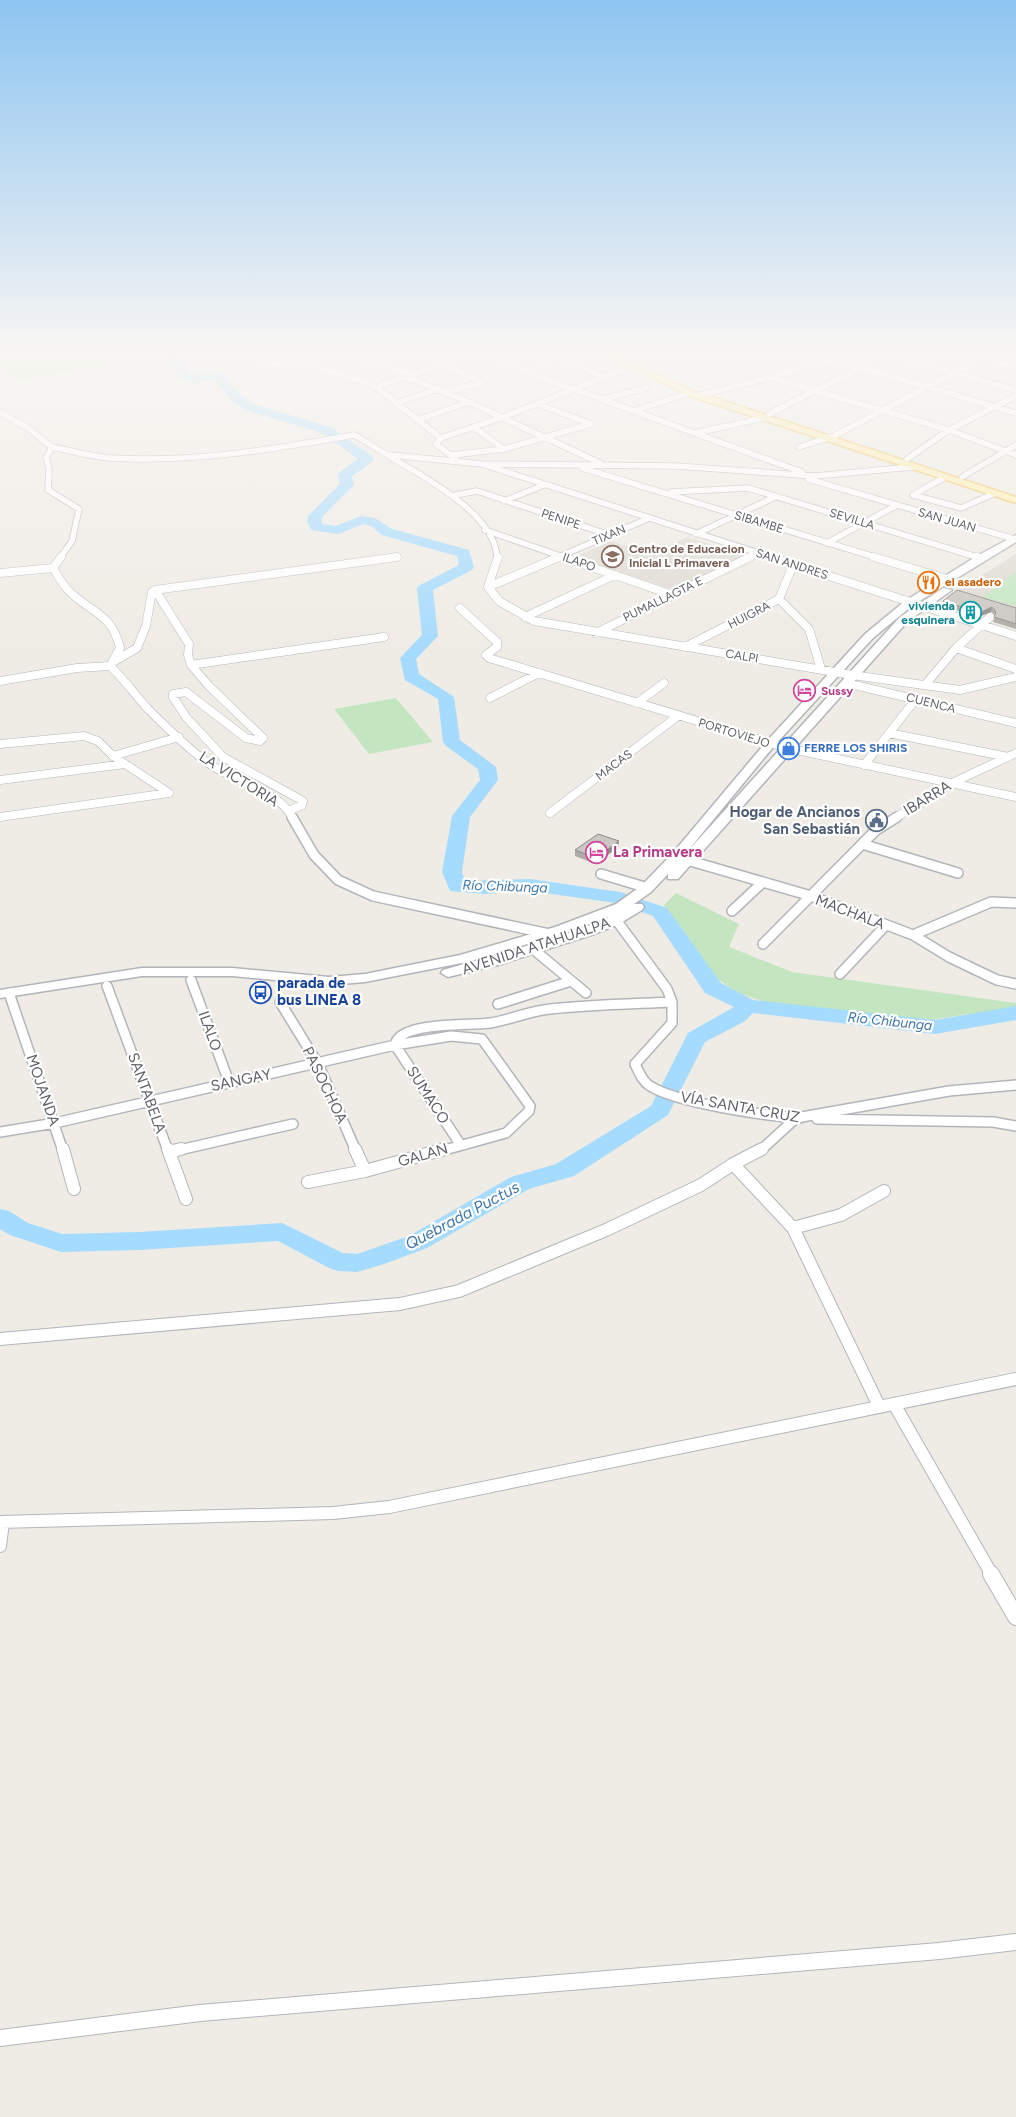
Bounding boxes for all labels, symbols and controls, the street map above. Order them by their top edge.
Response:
street label: SEVILLA [828,505,876,533]
street label: SAN JUAN [916,505,978,535]
street label: PENIPE [540,506,582,532]
street label: SIBAMBE [733,508,785,536]
street label: TIXAN [590,522,628,548]
place label: Centro de Educacion Inicial L Primavera [629,542,745,570]
school or university icon: Centro de Educacion Inicial L Primavera [601,544,625,568]
street label: SAN ANDRES [754,546,830,582]
street label: ILAPO [561,550,597,574]
restaurant icon: el asadero [917,570,941,594]
street label: PUMALLAGTA E [621,574,705,624]
place label: el asadero [945,575,1001,589]
street label: HUIGRA [726,598,772,632]
place label: vivienda esquinera [901,599,955,627]
building icon: vivienda esquinera [959,601,983,625]
street label: CALPI [725,646,759,666]
hotel icon: Sussy [793,679,817,703]
place label: Sussy [821,684,853,698]
street label: CUENCA [905,690,957,716]
street label: PORTOVIEJO [697,716,771,750]
shop icon: FERRE LOS SHIRIS [776,736,800,760]
place label: FERRE LOS SHIRIS [804,741,907,755]
street label: LA VICTORIA [196,747,282,811]
street label: MACAS [593,747,635,783]
street label: IBARRA [900,777,954,819]
place label: Hogar de Ancianos San Sebastián [729,803,860,838]
public building icon: Hogar de Ancianos San Sebastián [864,809,888,833]
hotel icon: La Primavera [585,840,609,864]
place label: La Primavera [613,843,702,861]
water label: Río Chibunga [462,877,548,896]
street label: MACHALA [813,891,887,933]
street label: AVENIDA ATAHUALPA [460,914,612,978]
place label: parada de bus LINEA 8 [277,974,361,1009]
bus stop icon: parada de bus LINEA 8 [249,980,273,1004]
street label: ILALO [194,1009,226,1053]
water label: Río Chibunga [847,1009,933,1034]
street label: PASOCHOA [299,1043,351,1127]
street label: SANTABELA [124,1050,170,1136]
street label: MOJANDA [22,1052,64,1128]
street label: SUMACO [403,1063,453,1127]
street label: SANGAY [209,1065,273,1095]
street label: VÍA SANTA CRUZ [679,1088,801,1126]
street label: GALAN [396,1139,450,1171]
water label: Quebrada Puctus [402,1177,523,1254]

